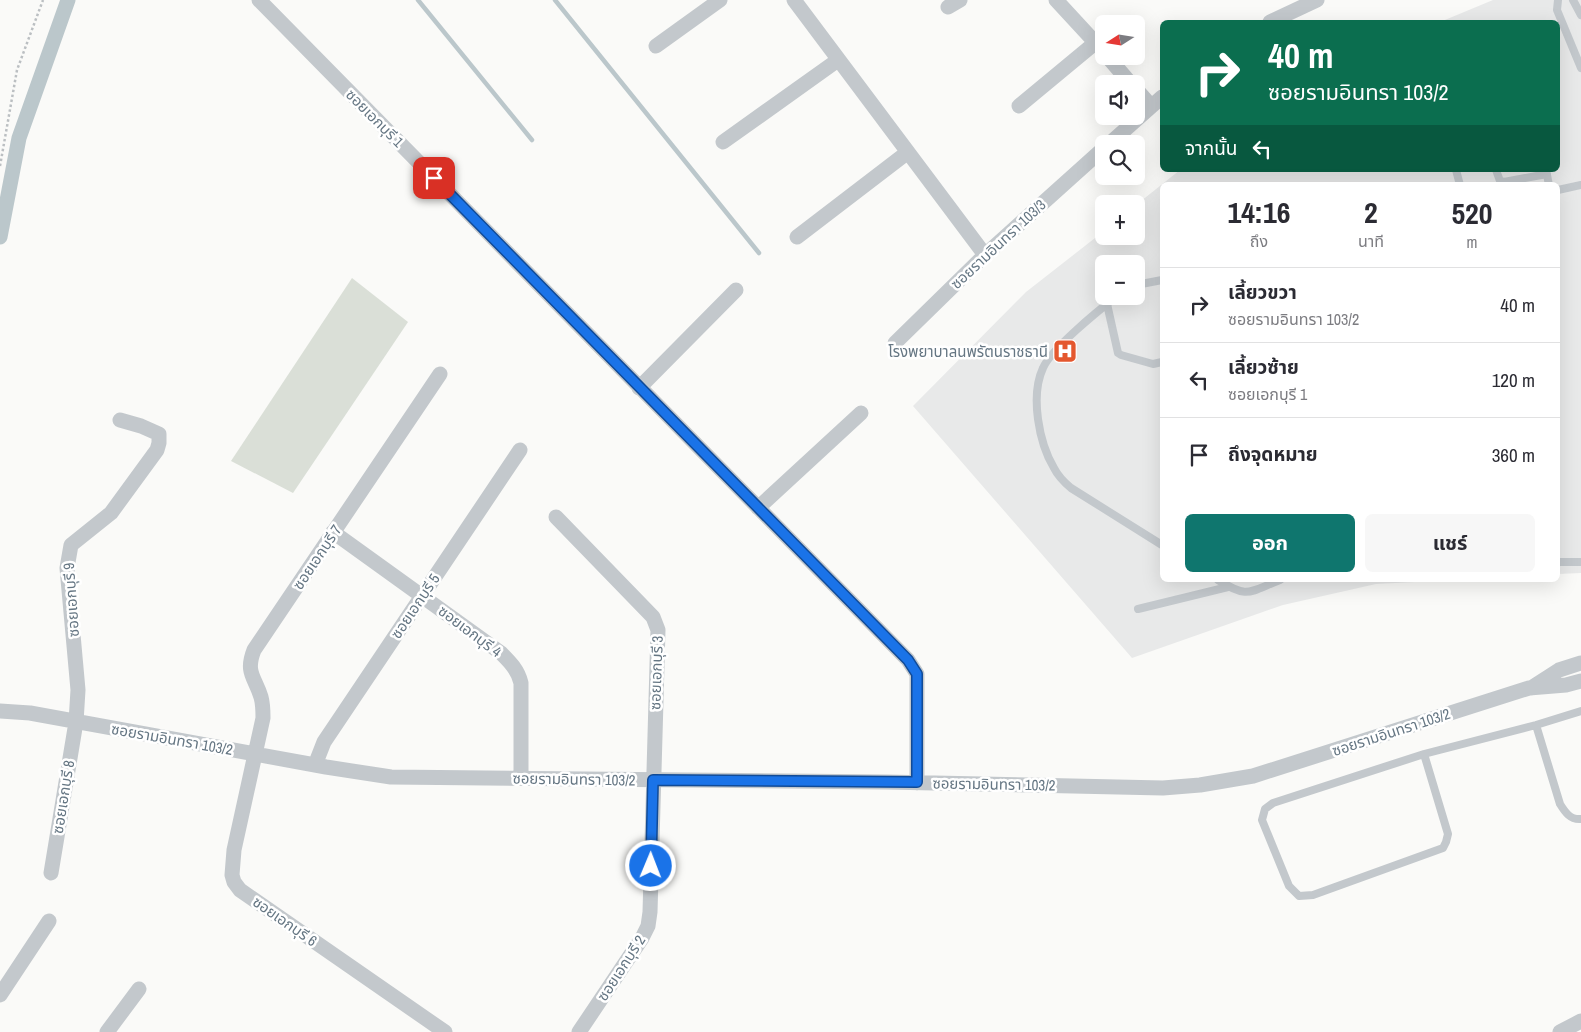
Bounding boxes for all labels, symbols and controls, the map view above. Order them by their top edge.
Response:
north arrow [1095,15,1145,65]
map controls [1095,15,1145,305]
text: 40 m [1268,32,1333,79]
icon: right [1185,40,1250,105]
button: sound [1095,75,1145,125]
text: ซอยรามอินทรา 103/2 [1268,77,1448,107]
street label: ซอยเอกบุรี 1 [341,84,409,152]
button: search [1095,135,1145,185]
text: จากนั้น [1185,135,1238,161]
icon: left [1248,135,1276,163]
pin [413,157,455,199]
icon: arrive [420,164,448,192]
text: 14:16 [1227,192,1290,232]
text: 2 [1364,192,1378,232]
text: 520 [1451,193,1492,233]
street label: ซอยรามอินทรา 103/3 [946,194,1050,294]
button: + [1095,195,1145,245]
text: ถึง [1250,230,1268,252]
text: นาที [1358,230,1384,252]
text: m [1466,231,1477,253]
button: − [1095,255,1145,305]
text: เลี้ยวขวา [1228,279,1297,305]
icon: right [1185,291,1213,319]
text: 40 m [1500,292,1535,318]
text: ซอยรามอินทรา 103/2 [1228,308,1359,330]
hospital icon: โรงพยาบาลนพรัตนราชธานี [1052,338,1078,364]
place label: โรงพยาบาลนพรัตนราชธานี [888,341,1048,362]
text: เลี้ยวซ้าย [1228,354,1299,380]
icon: left [1185,366,1213,394]
text: 120 m [1492,367,1535,393]
text: ซอยเอกบุรี 1 [1228,383,1307,405]
icon: arrive [1185,441,1213,469]
text: ถึงจุดหมาย [1228,441,1318,467]
text: 360 m [1492,442,1535,468]
button: ออก [1185,514,1355,572]
button: แชร์ [1365,514,1535,572]
street label: ซอยเอกบุรี 7 [287,520,347,594]
street label: ซอยเอกบุรี 9 [58,562,84,638]
street label: ซอยเอกบุรี 5 [385,569,445,643]
street label: ซอยเอกบุรี 4 [434,600,506,662]
street label: ซอยเอกบุรี 3 [644,635,668,711]
street label: ซอยรามอินทรา 103/2 [1329,703,1453,761]
street label: ซอยรามอินทรา 103/2 [110,718,235,760]
street label: ซอยเอกบุรี 8 [47,758,79,835]
street label: ซอยรามอินทรา 103/2 [512,767,636,791]
street label: ซอยรามอินทรา 103/2 [932,772,1056,796]
position arrow [624,839,676,891]
street label: ซอยเอกบุรี 6 [249,891,322,951]
street label: ซอยเอกบุรี 2 [592,931,650,1005]

